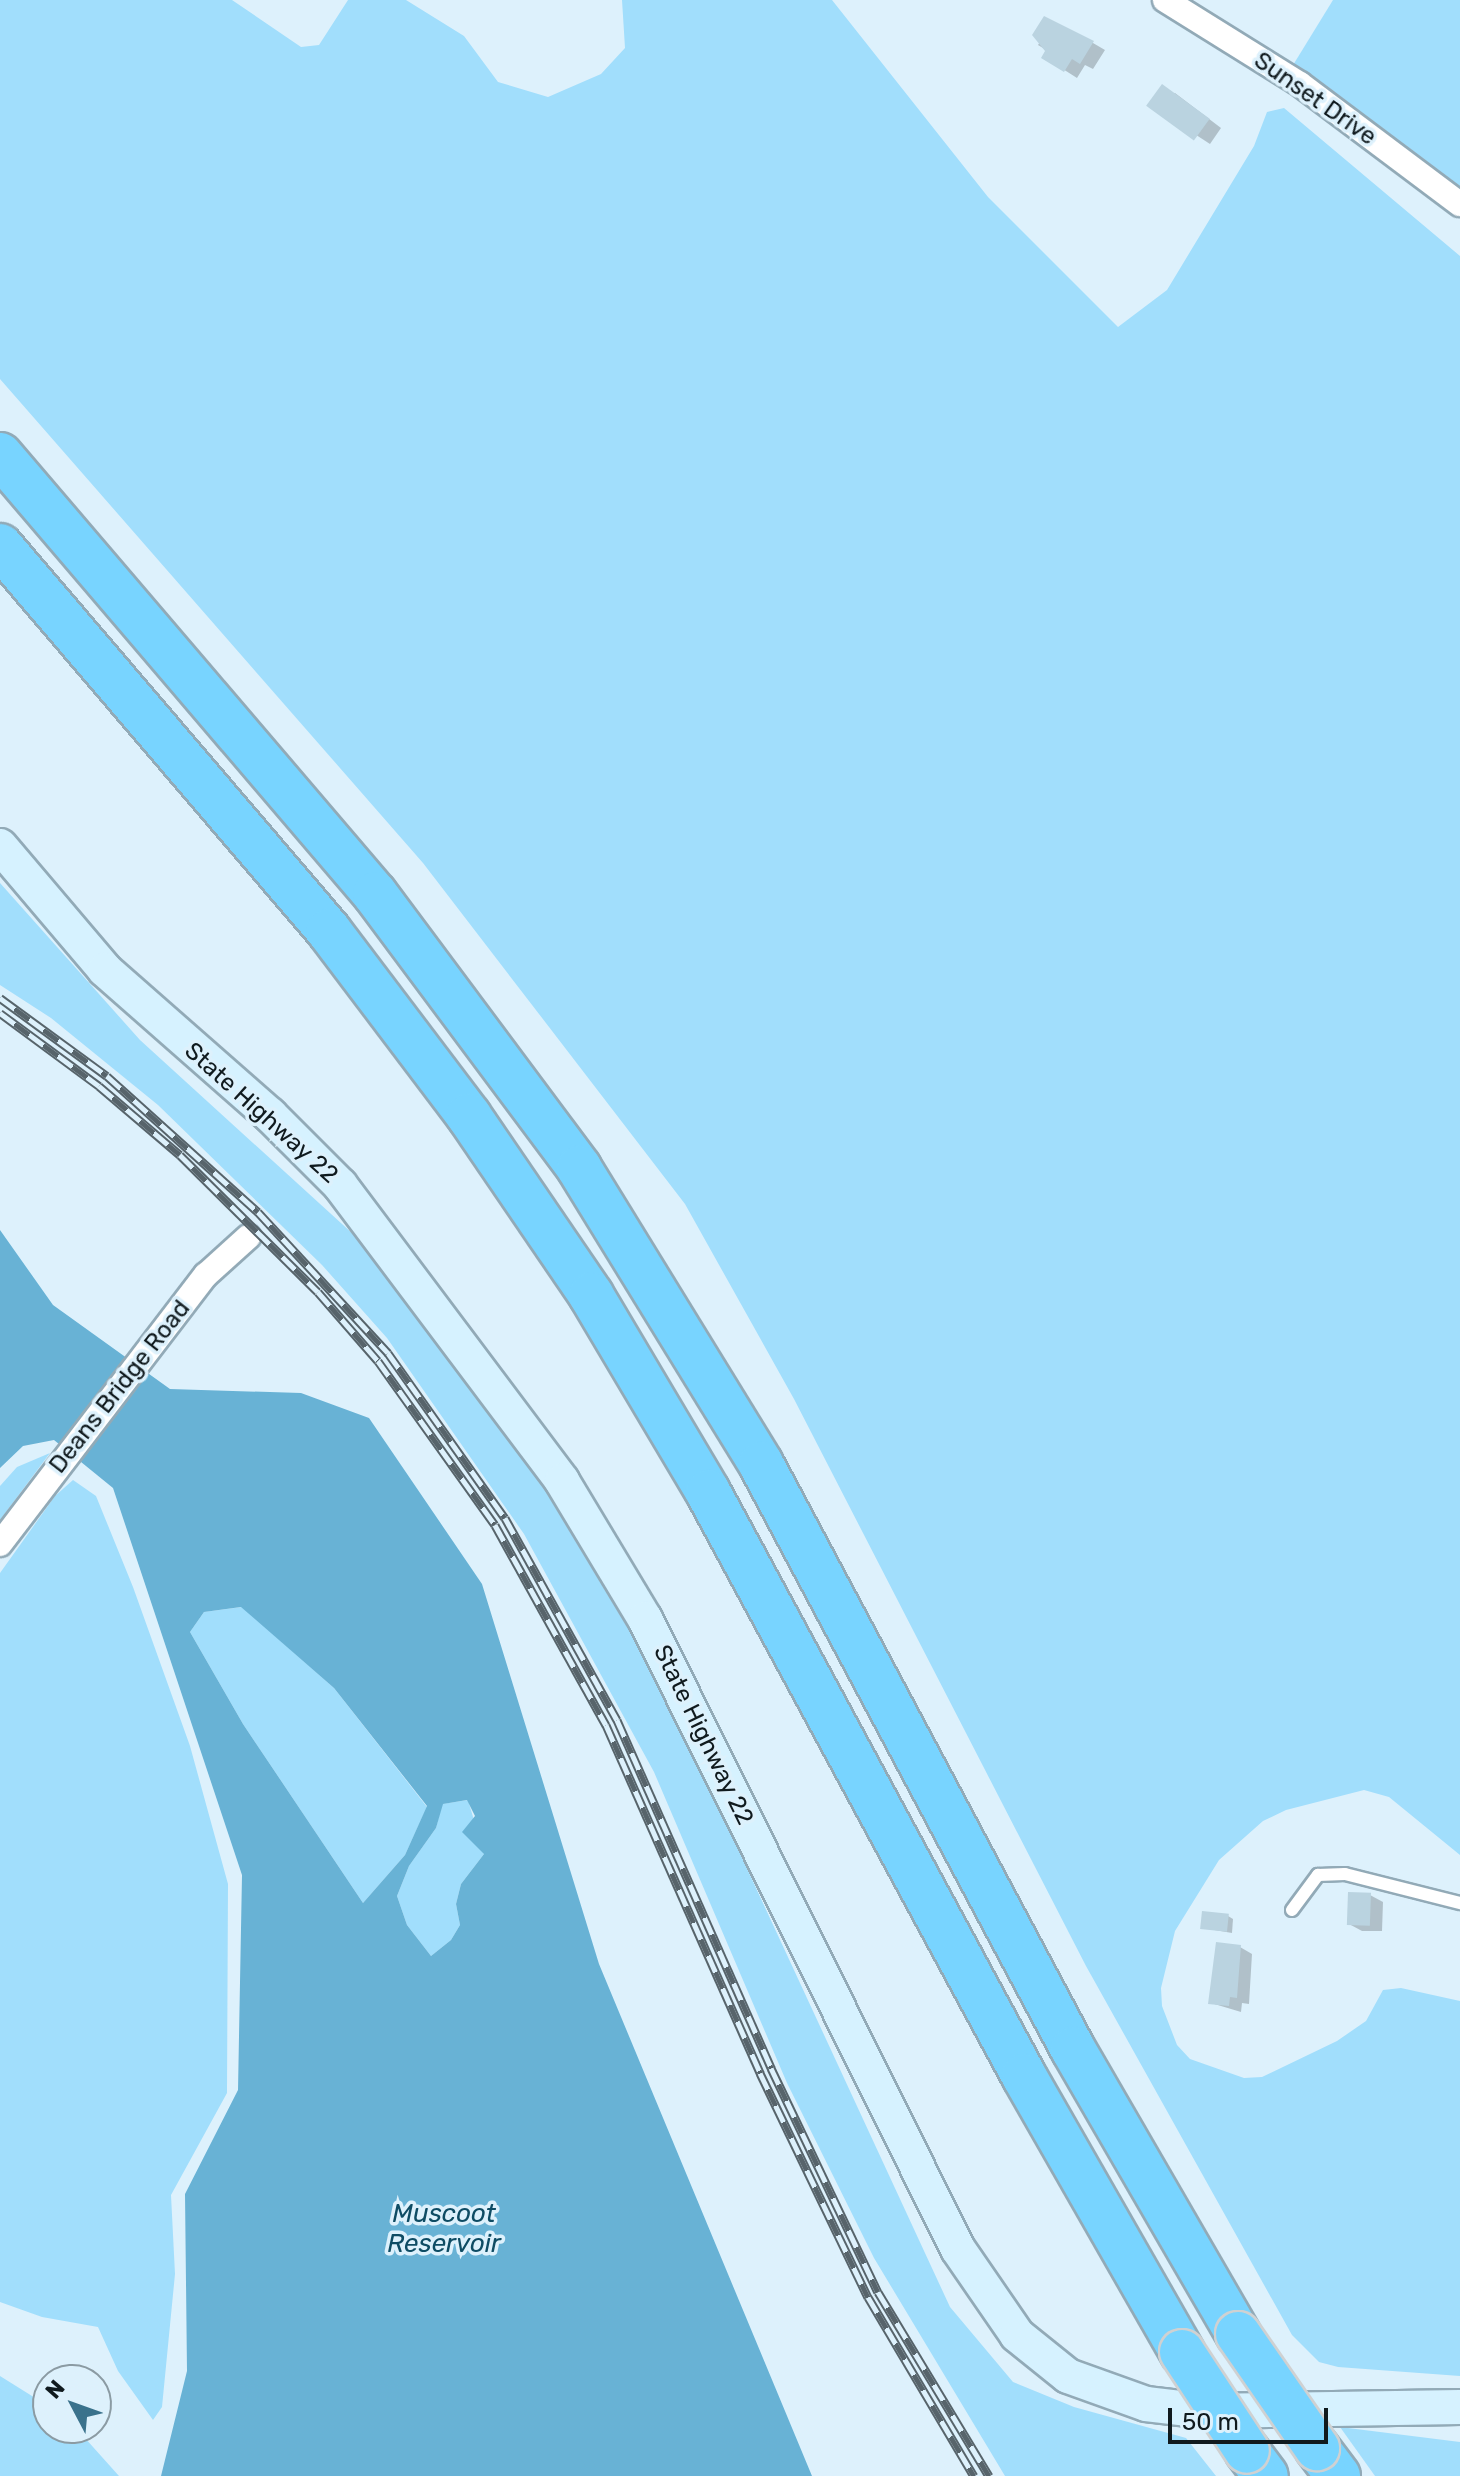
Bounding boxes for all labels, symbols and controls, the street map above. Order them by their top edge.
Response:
street label: Sunset Drive [1248,46,1382,152]
street label: State Highway 22 [178,1036,344,1190]
street label: Deans Bridge Road [43,1295,197,1479]
street label: State Highway 22 [647,1640,759,1830]
water label: Muscoot Reservoir [387,2198,501,2260]
north arrow [32,2364,112,2444]
text: N [40,2374,70,2404]
scale bar [1172,2392,1332,2442]
text: 50 m [1182,2408,1239,2436]

